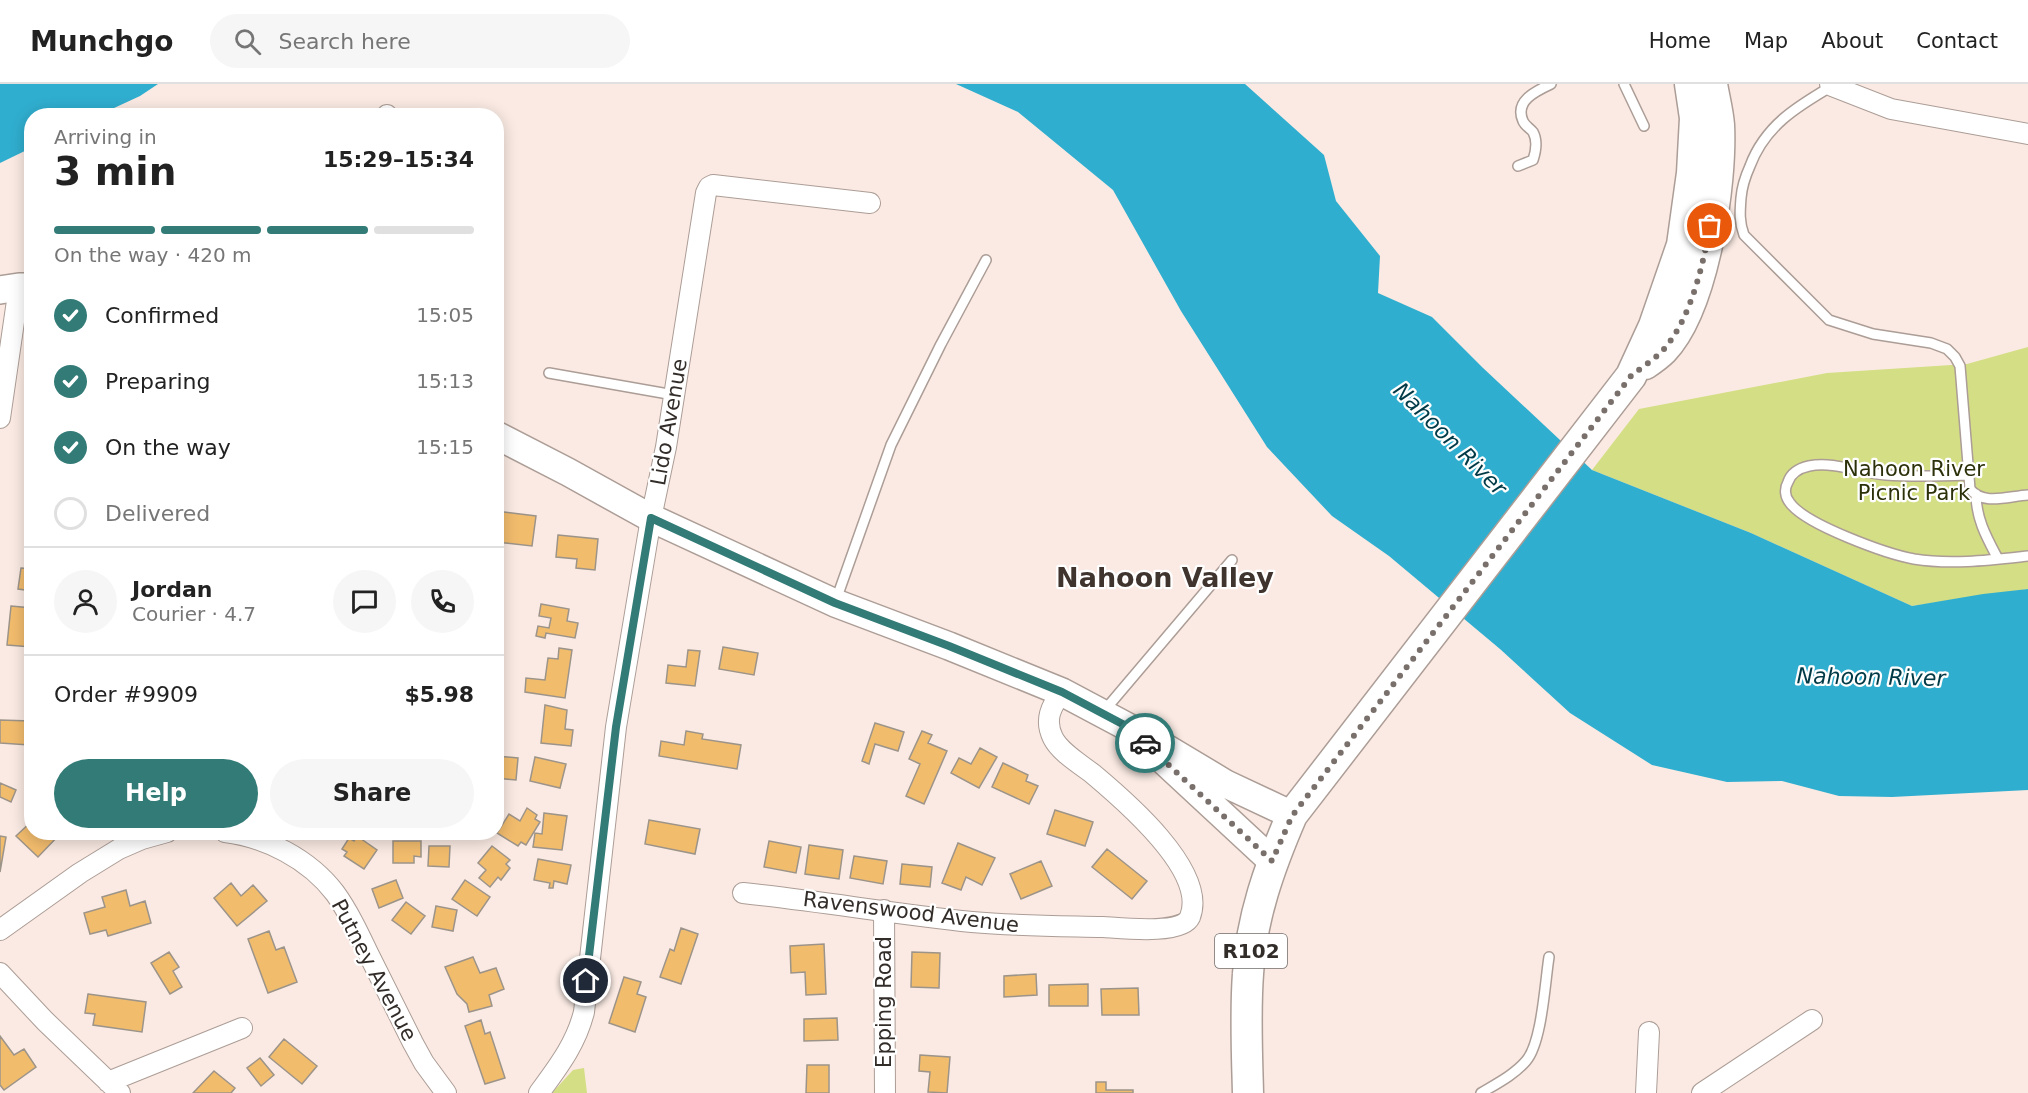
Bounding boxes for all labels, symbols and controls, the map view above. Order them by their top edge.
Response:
search box [210,14,630,68]
text: Munchgo [30,25,174,58]
icon: search [231,25,264,58]
text: Search here [279,29,411,54]
text: Home [1649,29,1711,53]
text: Map [1744,29,1788,53]
text: About [1821,29,1883,53]
text: Contact [1916,29,1998,53]
text: Arriving in [54,125,157,149]
text: 15:29–15:34 [323,147,474,172]
text: 3 min [54,149,176,194]
pin [1684,200,1735,251]
icon: bag [1693,209,1726,242]
text: On the way · 420 m [54,243,252,267]
icon: check [54,299,87,332]
text: Confirmed [105,303,219,328]
text: 15:05 [416,303,474,327]
street label: Lido Avenue [646,357,692,487]
icon: check [54,365,87,398]
text: Preparing [105,369,211,394]
text: 15:13 [416,369,474,393]
water label: Nahoon River [1389,378,1513,502]
icon: check [54,431,87,464]
text: On the way [105,435,231,460]
text: 15:15 [416,435,474,459]
park label: Nahoon River Picnic Park [1843,457,1985,505]
text: Delivered [105,501,210,526]
district label: Nahoon Valley [1056,562,1274,593]
button: person [54,570,117,633]
button: chat [333,570,396,633]
button: phone [411,570,474,633]
text: Jordan [132,577,212,602]
text: Courier · 4.7 [132,602,256,626]
water label: Nahoon River [1796,663,1948,691]
text: Order #9909 [54,682,198,707]
text: $5.98 [404,682,474,707]
courier [1115,713,1175,773]
icon: car [1129,727,1162,760]
button: Help [54,759,258,828]
button: Share [270,759,474,828]
street label: Ravenswood Avenue [802,887,1020,937]
street label: Putney Avenue [327,895,421,1045]
road number: R102 [1215,934,1287,968]
street label: Epping Road [872,936,896,1068]
pin [560,955,611,1006]
icon: home [569,964,602,997]

